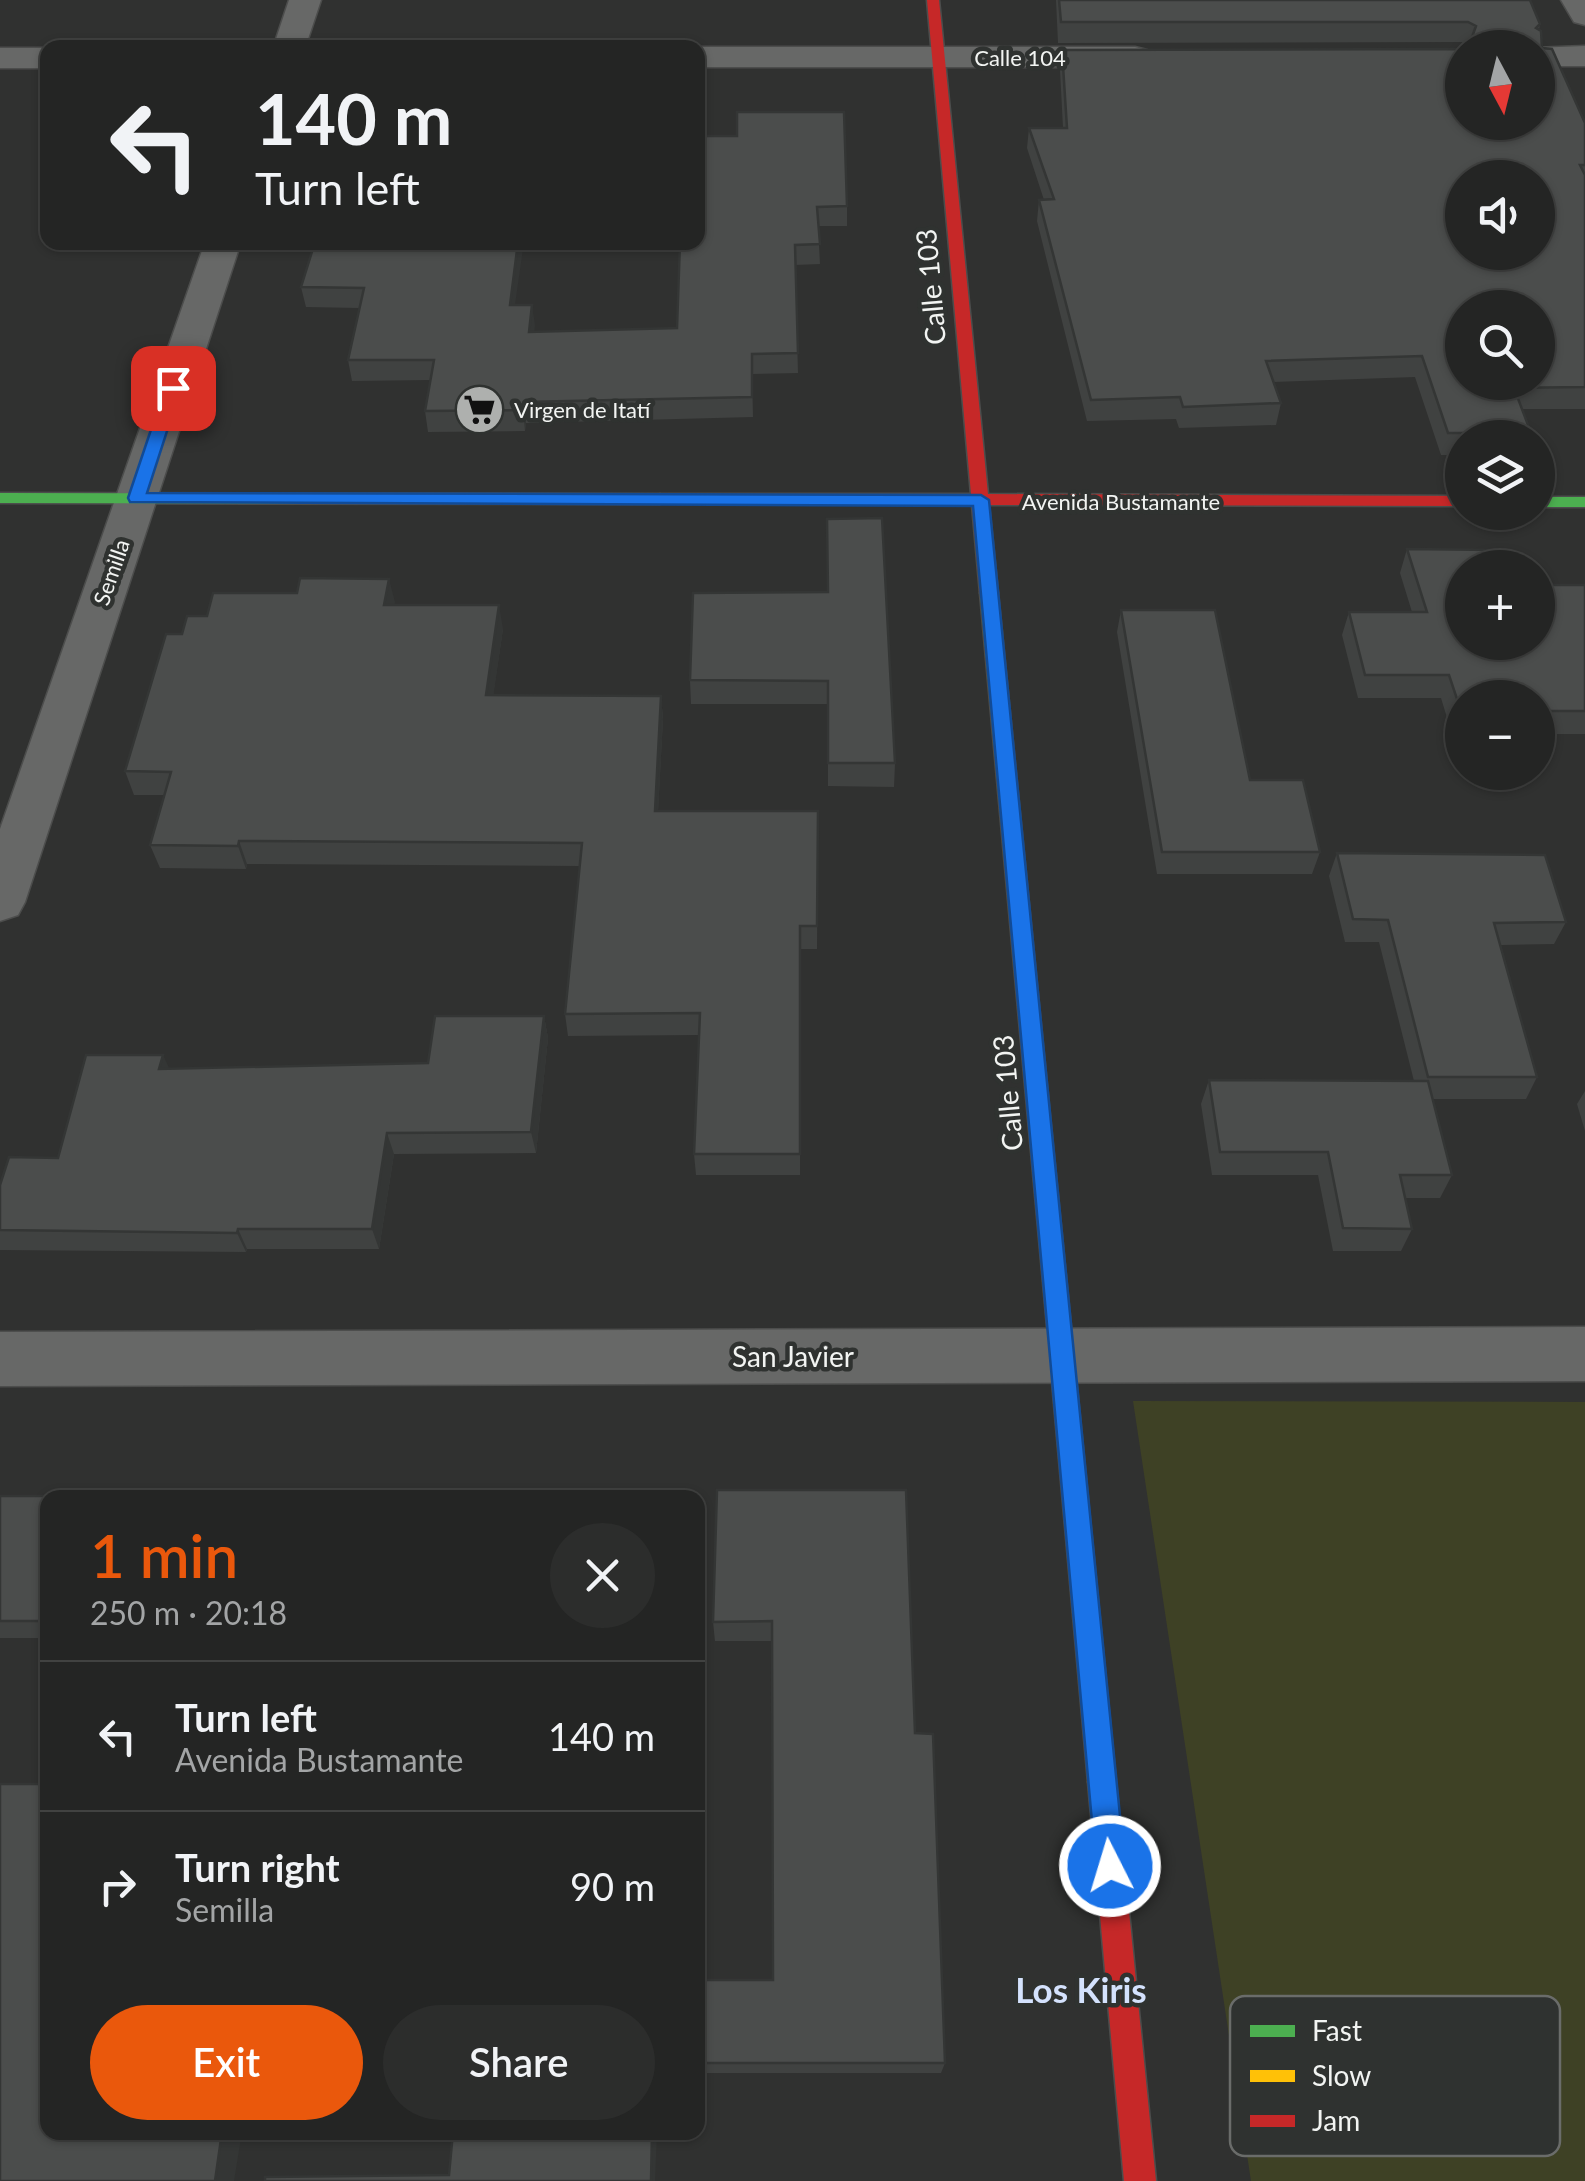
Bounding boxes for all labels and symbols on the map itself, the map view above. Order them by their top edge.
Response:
north arrow [1445,30,1555,140]
street label: Calle 104 [974,44,1066,71]
street label: Calle 103 [908,227,952,347]
pin [131,346,216,431]
supermarket icon: Virgen de Itatí [453,383,505,435]
place label: Virgen de Itatí [514,396,652,423]
street label: Avenida Bustamante [1022,488,1220,515]
street label: Semilla [87,535,135,609]
street label: Calle 103 [985,1033,1029,1153]
street label: San Javier [732,1339,854,1373]
position arrow [1058,1814,1162,1918]
district label: Los Kiris [1015,1968,1147,2010]
legend [1230,1996,1560,2156]
text: Fast [1312,2013,1362,2047]
text: Slow [1312,2058,1371,2092]
text: Jam [1312,2103,1360,2137]

